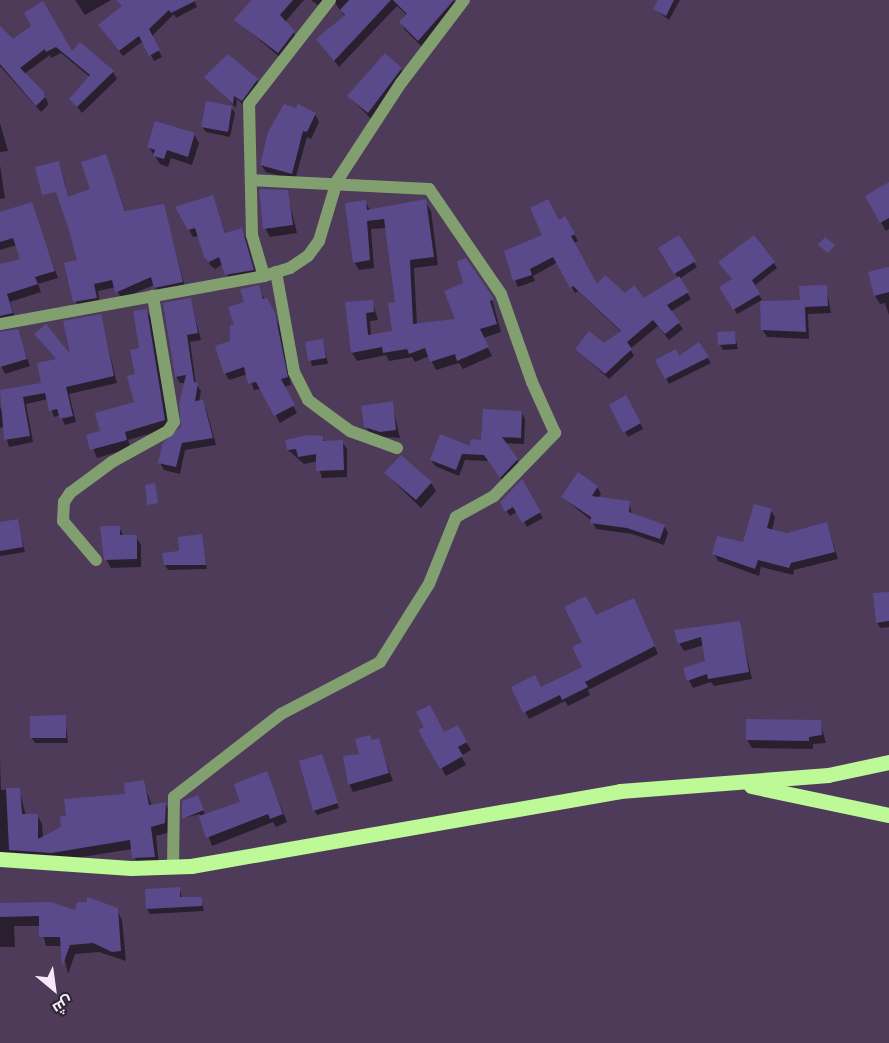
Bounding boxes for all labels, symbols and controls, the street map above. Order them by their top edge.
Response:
north arrow [24,959,84,1019]
text: ش [48,989,78,1020]

